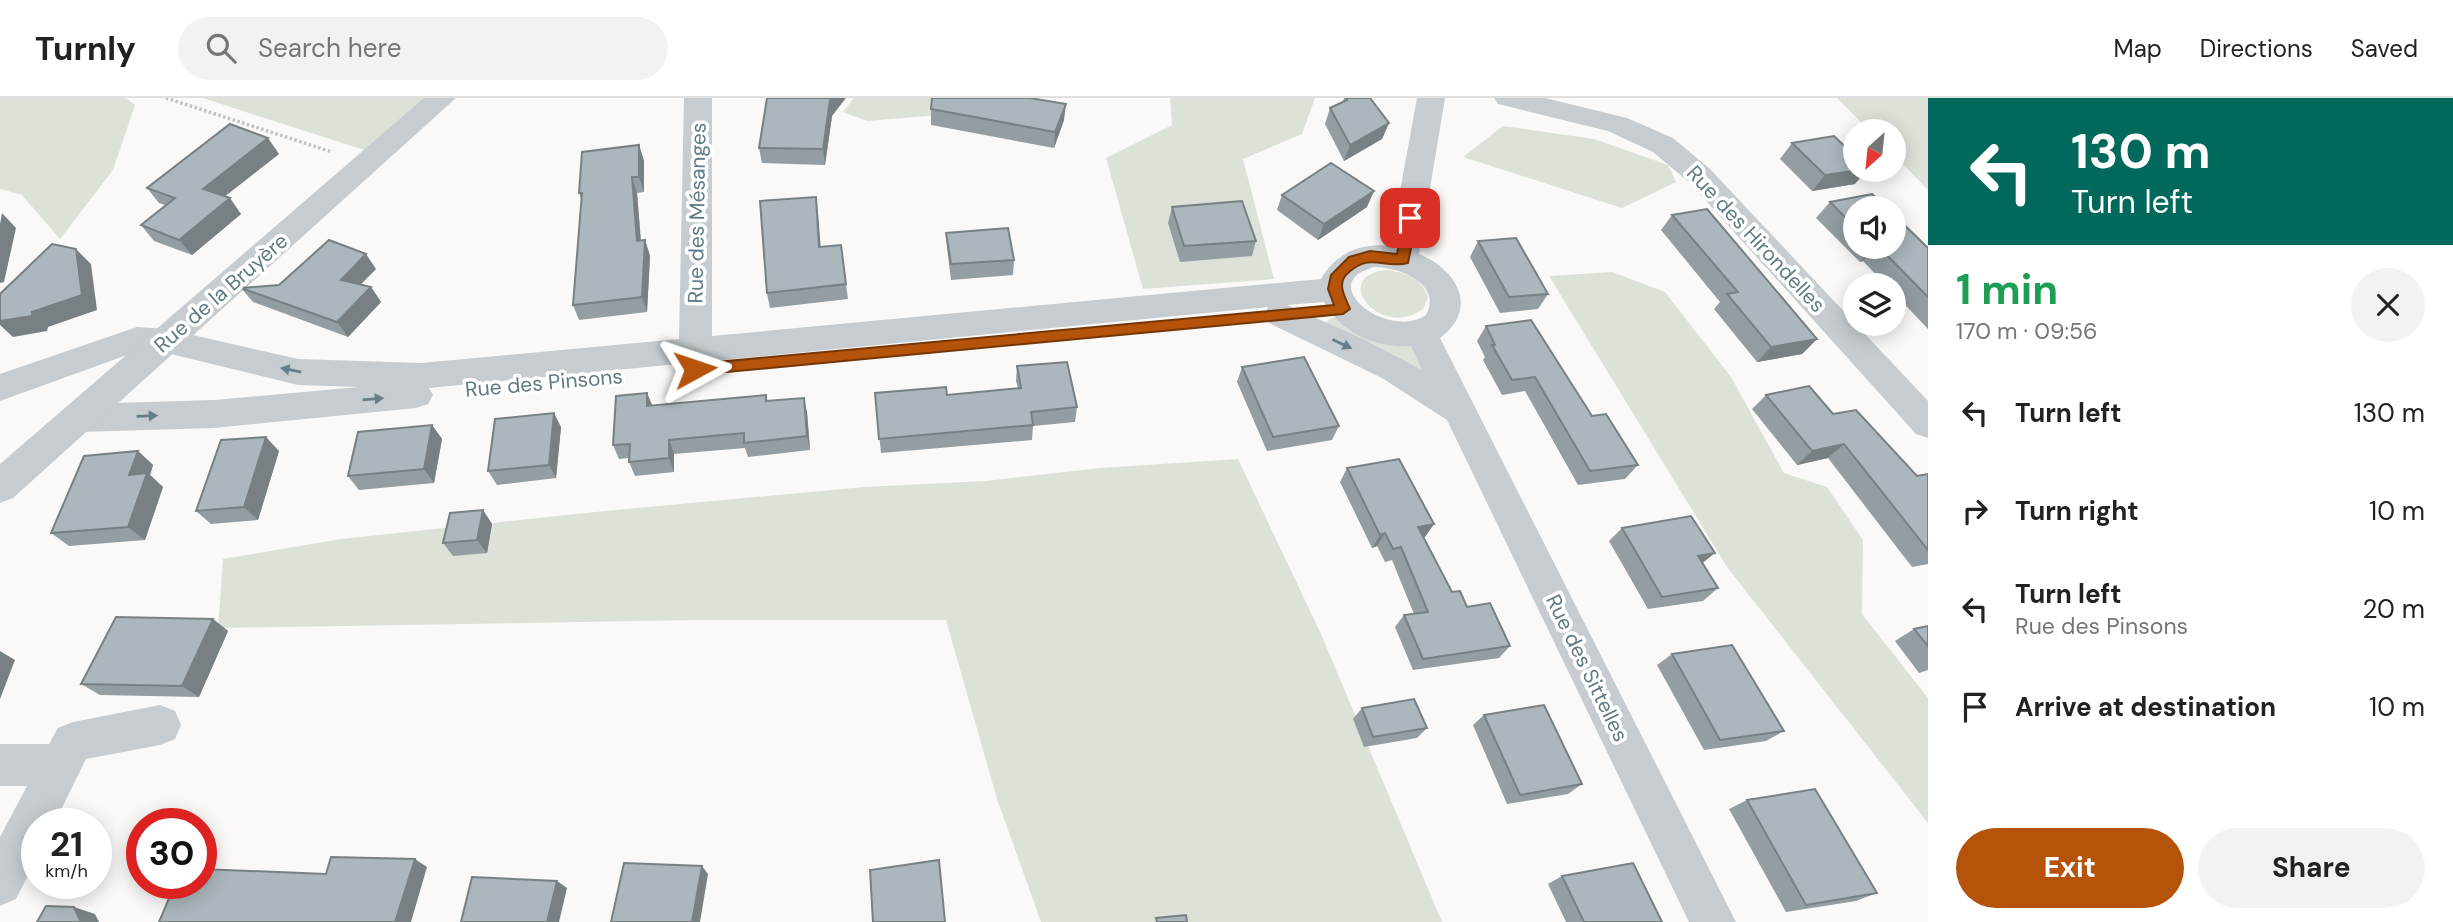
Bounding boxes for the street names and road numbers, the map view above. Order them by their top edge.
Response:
street label: Rue des Mésanges [681,122,713,304]
street label: Rue des Hirondelles [1680,159,1832,319]
street label: Rue de la Bruyère [148,227,294,359]
street label: Rue des Pinsons [464,362,624,404]
street label: Rue des Sittelles [1539,590,1635,746]

